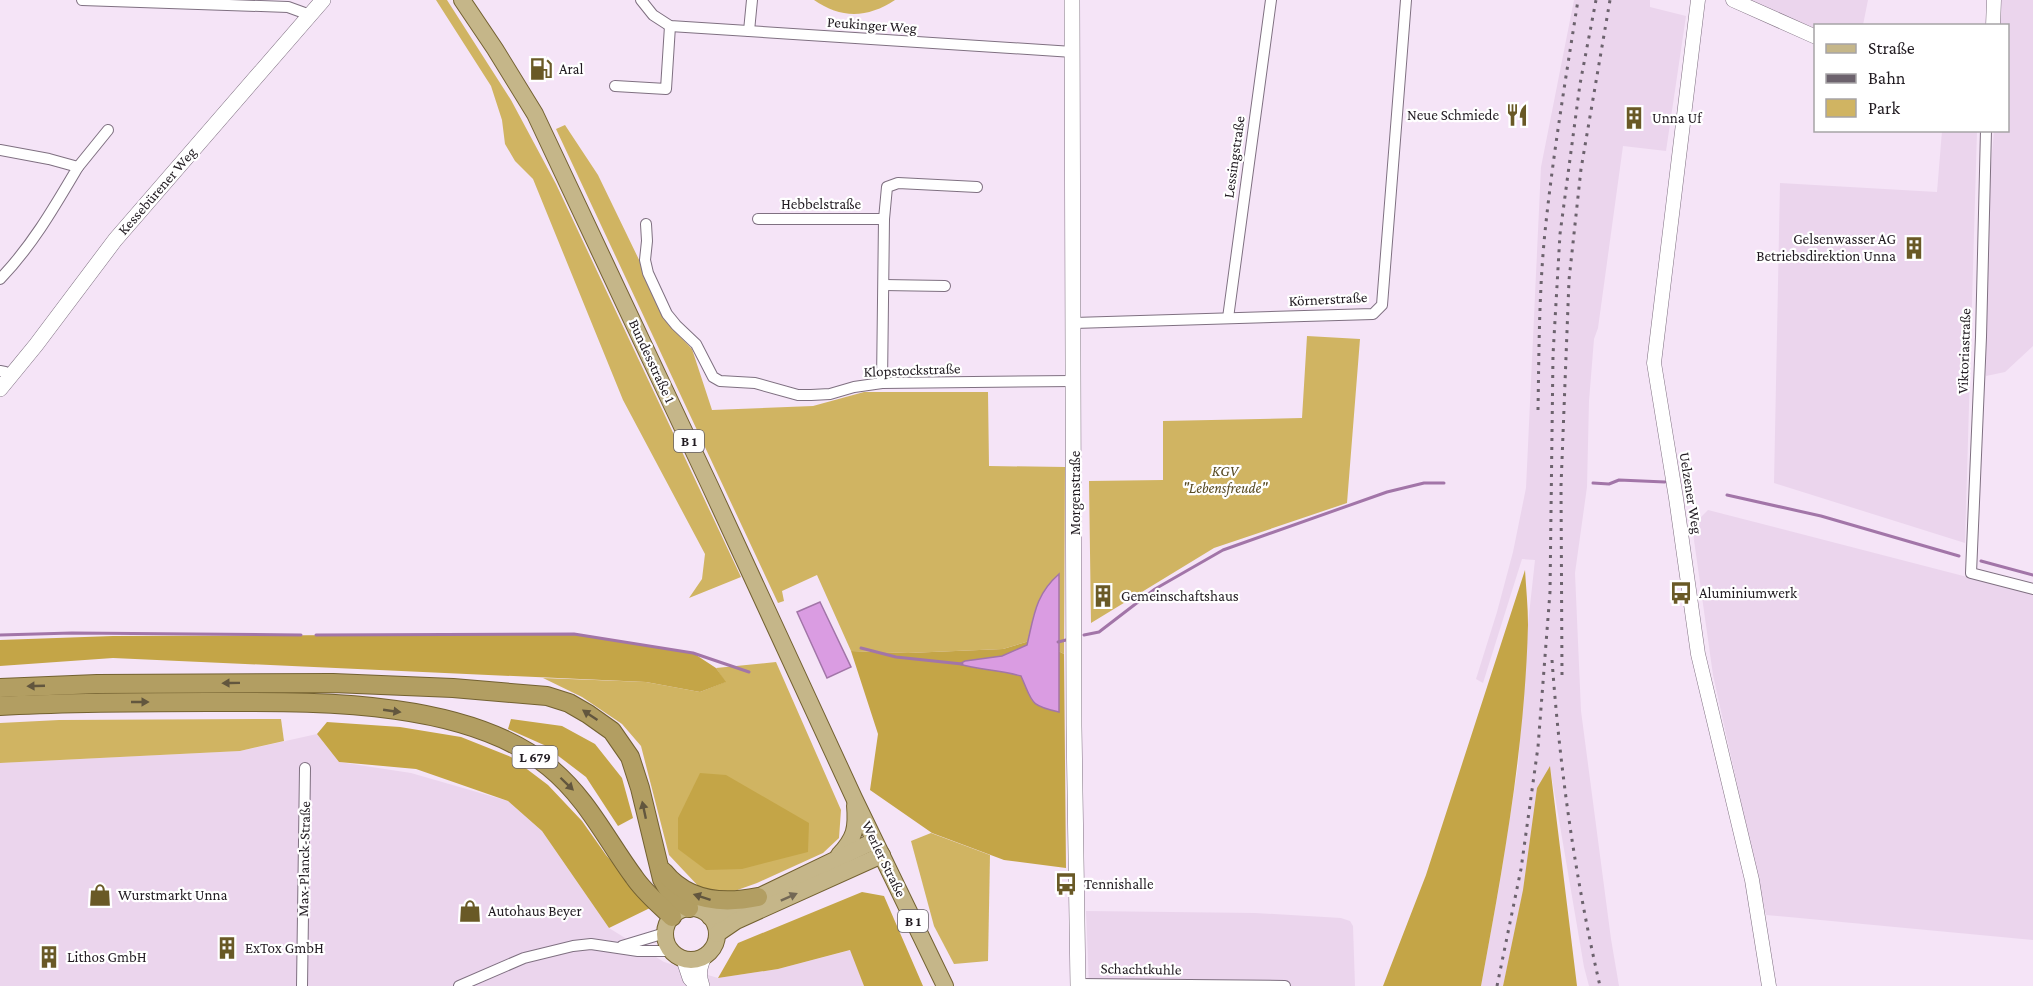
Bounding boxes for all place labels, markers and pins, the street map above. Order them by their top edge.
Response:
fuel station icon: Aral [528,56,554,82]
place label: Aral [559,61,584,77]
restaurant icon: Neue Schmiede [1504,102,1530,128]
building icon: Unna Uf [1621,105,1647,131]
place label: Neue Schmiede [1407,107,1499,123]
place label: Unna Uf [1652,110,1703,126]
place label: Gelsenwasser AG Betriebsdirektion Unna [1756,231,1896,264]
building icon: Gelsenwasser AG Betriebsdirektion Unna [1901,235,1927,261]
bus stop icon: Aluminiumwerk [1668,580,1694,606]
building icon: Gemeinschaftshaus [1090,583,1116,609]
place label: Aluminiumwerk [1699,585,1798,601]
place label: Gemeinschaftshaus [1121,588,1239,604]
bus stop icon: Tennishalle [1053,871,1079,897]
place label: Tennishalle [1084,876,1154,892]
shop icon: Wurstmarkt Unna [87,882,113,908]
place label: Wurstmarkt Unna [118,887,228,903]
shop icon: Autohaus Beyer [457,898,483,924]
place label: Autohaus Beyer [488,903,582,920]
building icon: ExTox GmbH [214,935,240,961]
place label: ExTox GmbH [245,940,324,956]
building icon: Lithos GmbH [36,944,62,970]
place label: Lithos GmbH [67,949,147,965]

